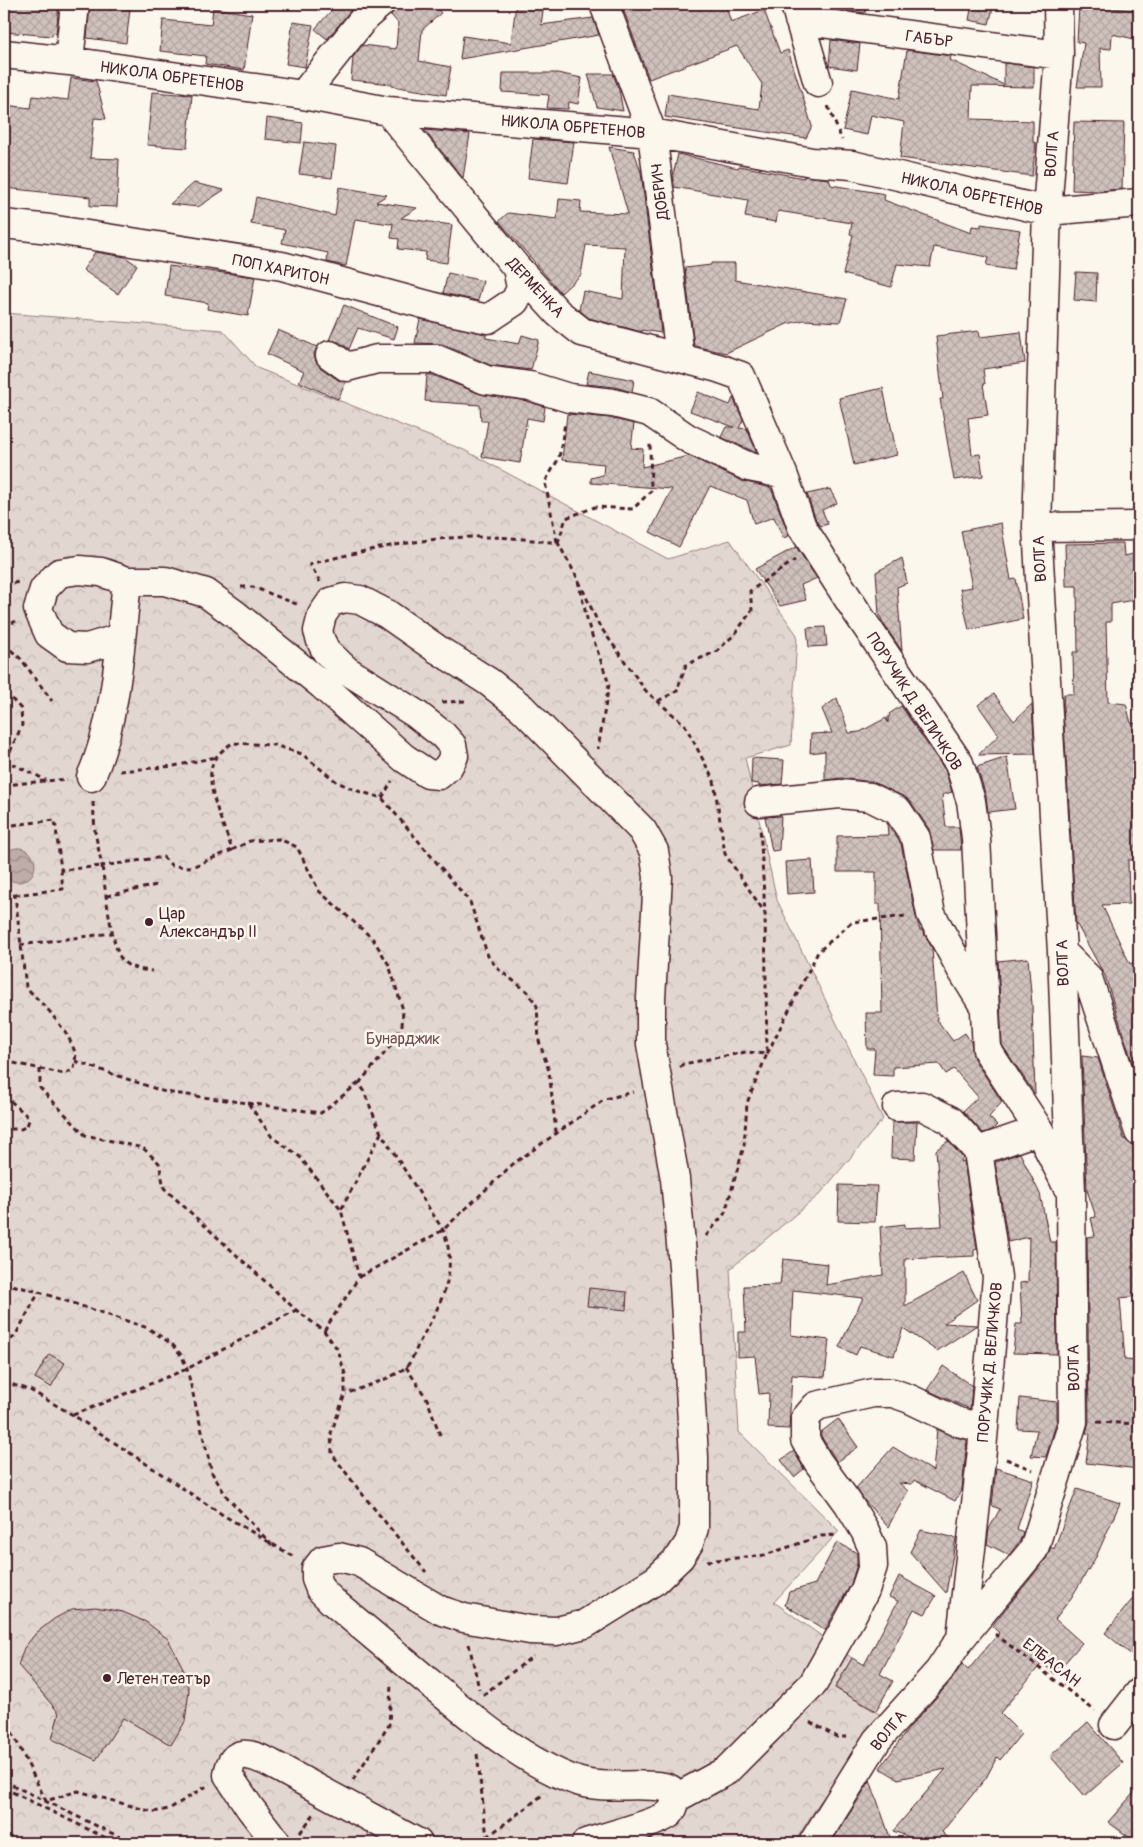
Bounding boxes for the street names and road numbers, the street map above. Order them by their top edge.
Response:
street label: ГАБЪР [904,26,954,52]
street label: НИКОЛА ОБРЕТЕНОВ [99,57,245,97]
street label: НИКОЛА ОБРЕТЕНОВ [500,111,646,143]
street label: ВОЛГА [1040,130,1064,178]
street label: ДОБРИЧ [647,162,673,222]
street label: НИКОЛА ОБРЕТЕНОВ [899,168,1045,220]
street label: ПОП ХАРИТОН [231,250,331,290]
street label: ДЕРМЕНКА [502,253,568,322]
street label: ВОЛГА [1029,535,1051,583]
street label: ПОРУЧИК Д. ВЕЛИЧКОВ [862,629,966,774]
street label: ВОЛГА [1052,939,1074,987]
street label: ПОРУЧИК Д. ВЕЛИЧКОВ [973,1281,1007,1443]
street label: ВОЛГА [1064,1344,1084,1392]
street label: ЕЛБАСАН [1018,1634,1084,1692]
street label: ВОЛГА [866,1706,911,1755]

